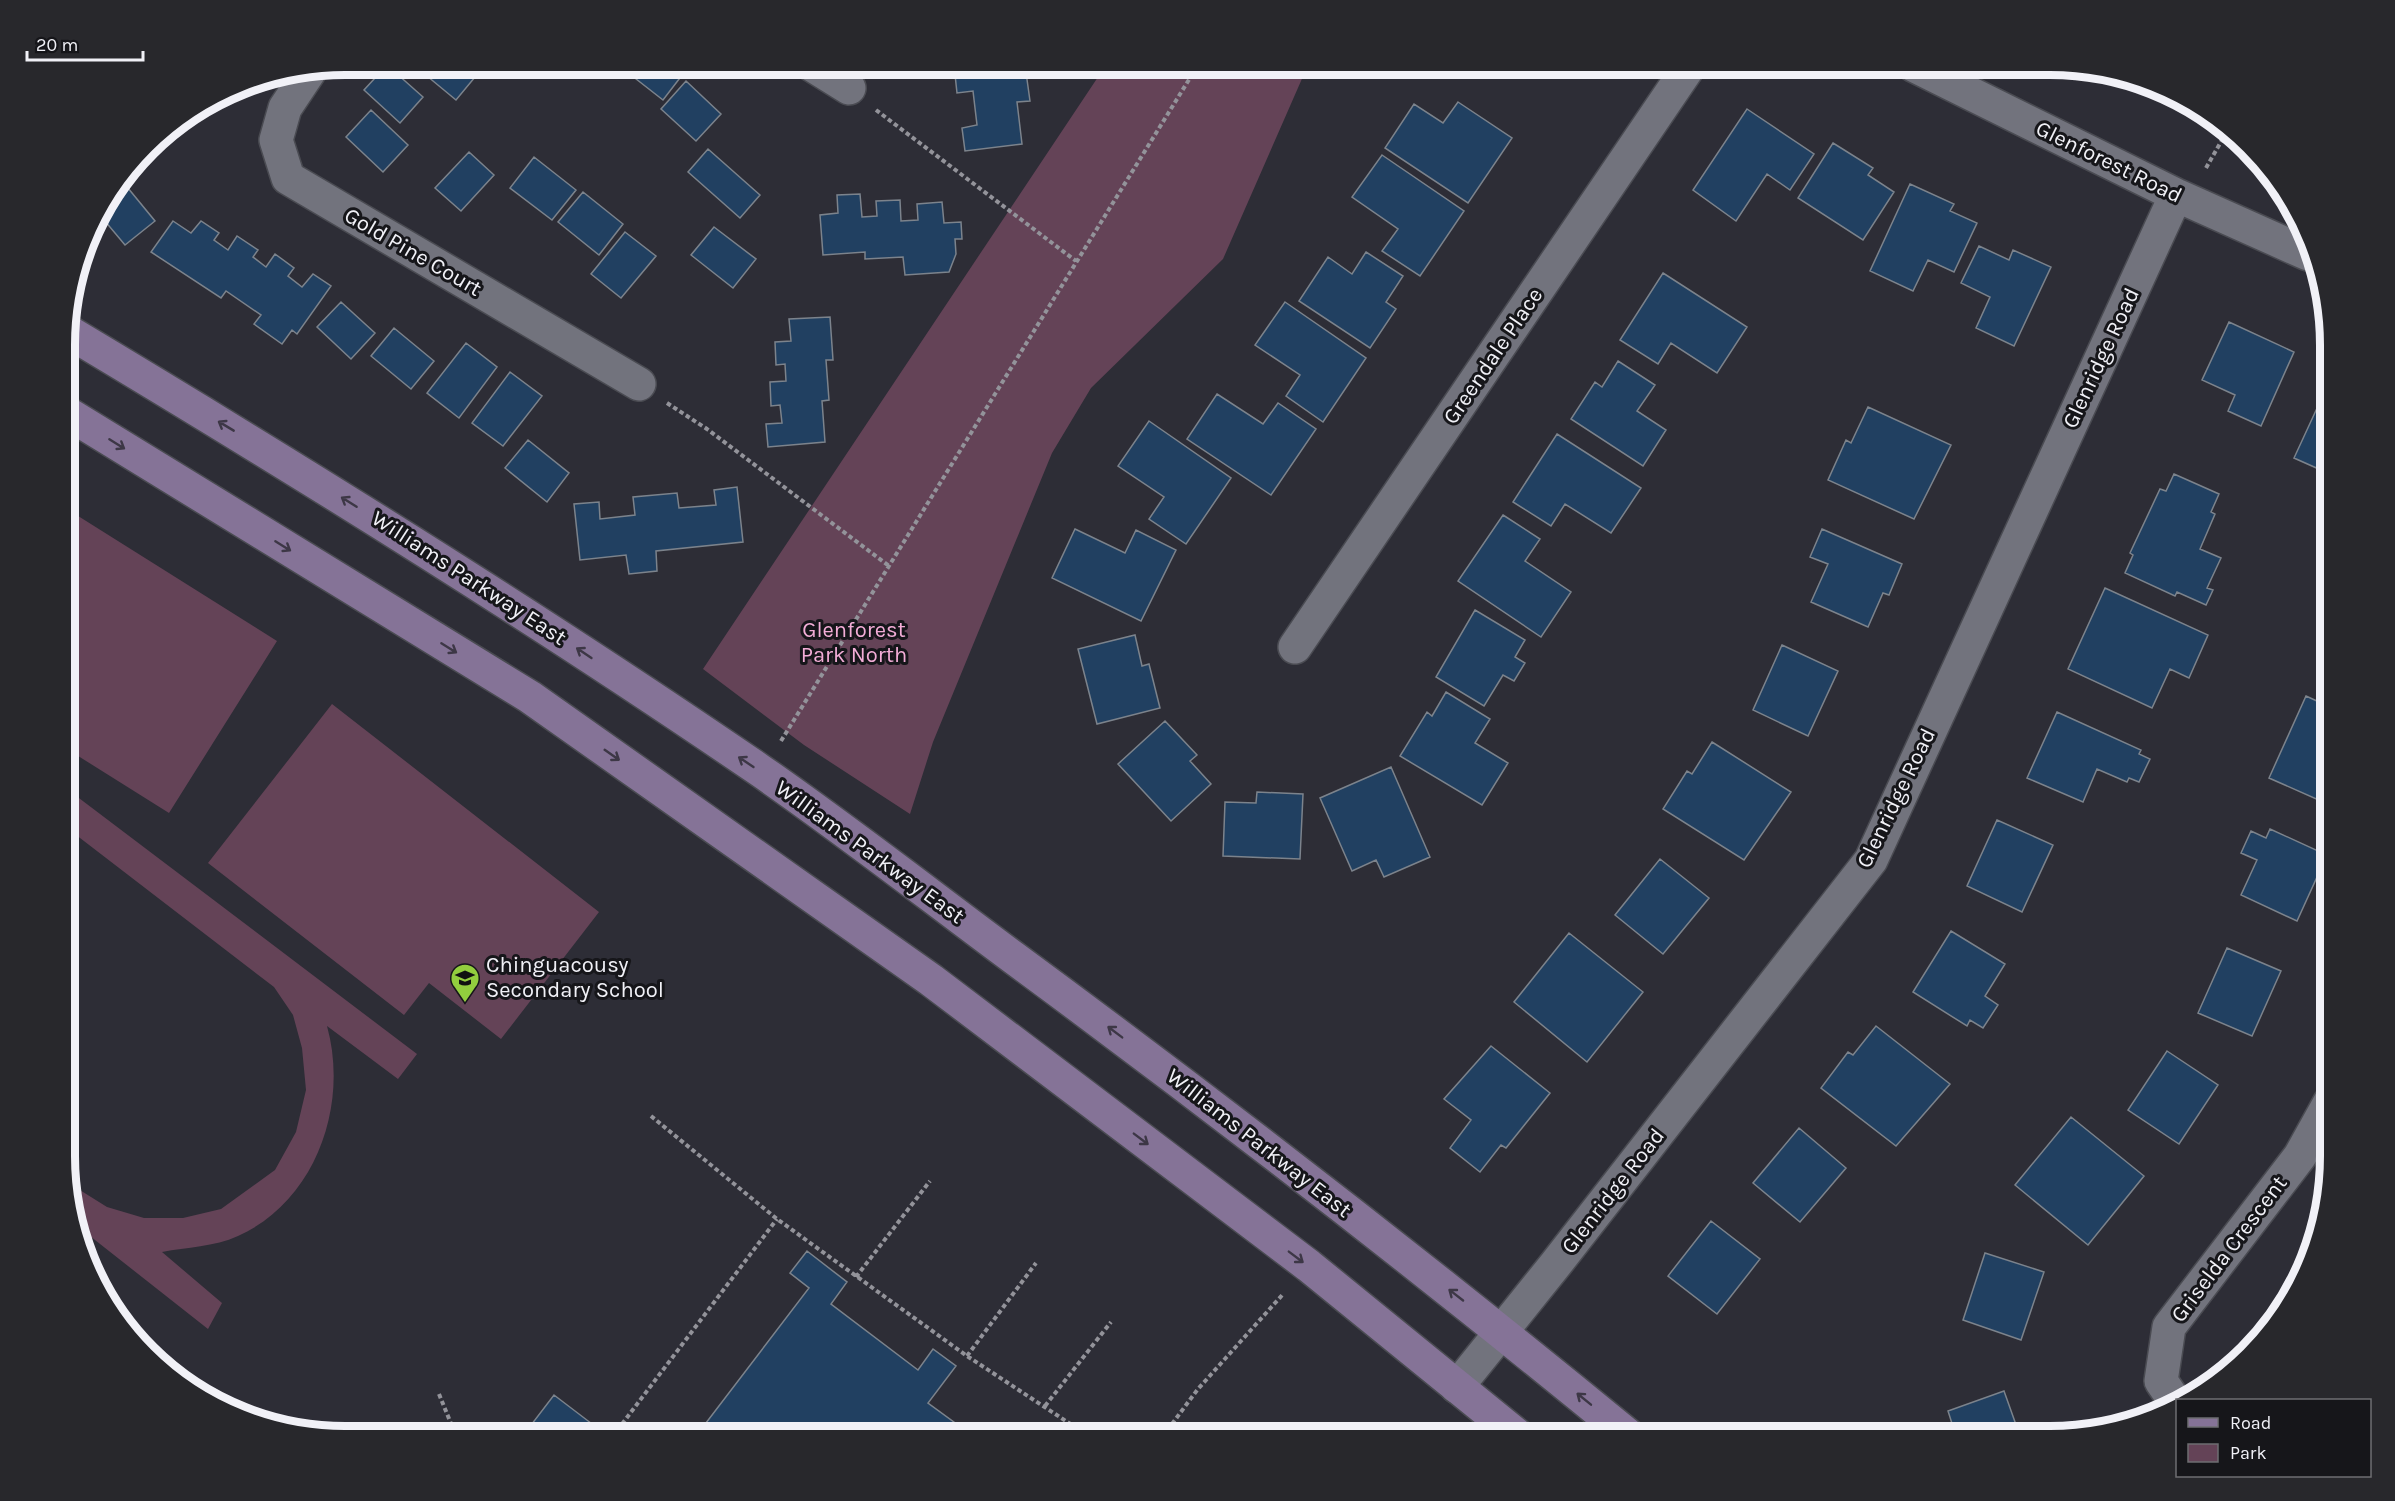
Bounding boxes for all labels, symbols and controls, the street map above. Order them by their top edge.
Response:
scale bar [27,24,142,62]
text: 20 m [36,34,78,56]
street label: Glenforest Road [2032,115,2186,209]
street label: Gold Pine Court [340,202,486,302]
street label: Greendale Place [1438,283,1548,429]
street label: Glenridge Road [2057,284,2145,432]
one-way arrow [218,420,235,432]
one-way arrow [108,438,125,450]
one-way arrow [341,496,358,508]
street label: Williams Parkway East [367,505,571,651]
one-way arrow [274,540,291,552]
park label: Glenforest Park North [801,617,907,668]
one-way arrow [440,642,457,654]
one-way arrow [577,647,593,659]
street label: Glenridge Road [1851,724,1941,872]
one-way arrow [603,749,619,761]
one-way arrow [738,755,755,767]
street label: Williams Parkway East [771,775,969,929]
place label: Chinguacousy Secondary School [486,952,664,1003]
school or university icon: Chinguacousy Secondary School [449,962,481,1004]
one-way arrow [1107,1026,1123,1039]
street label: Williams Parkway East [1162,1063,1356,1223]
street label: Glenridge Road [1556,1123,1670,1259]
one-way arrow [1133,1133,1149,1146]
street label: Griselda Crescent [2165,1171,2293,1327]
one-way arrow [1288,1251,1304,1263]
one-way arrow [1449,1289,1465,1301]
one-way arrow [1577,1392,1592,1406]
legend [2176,1399,2371,1477]
text: Road [2230,1412,2271,1434]
text: Park [2230,1442,2267,1464]

